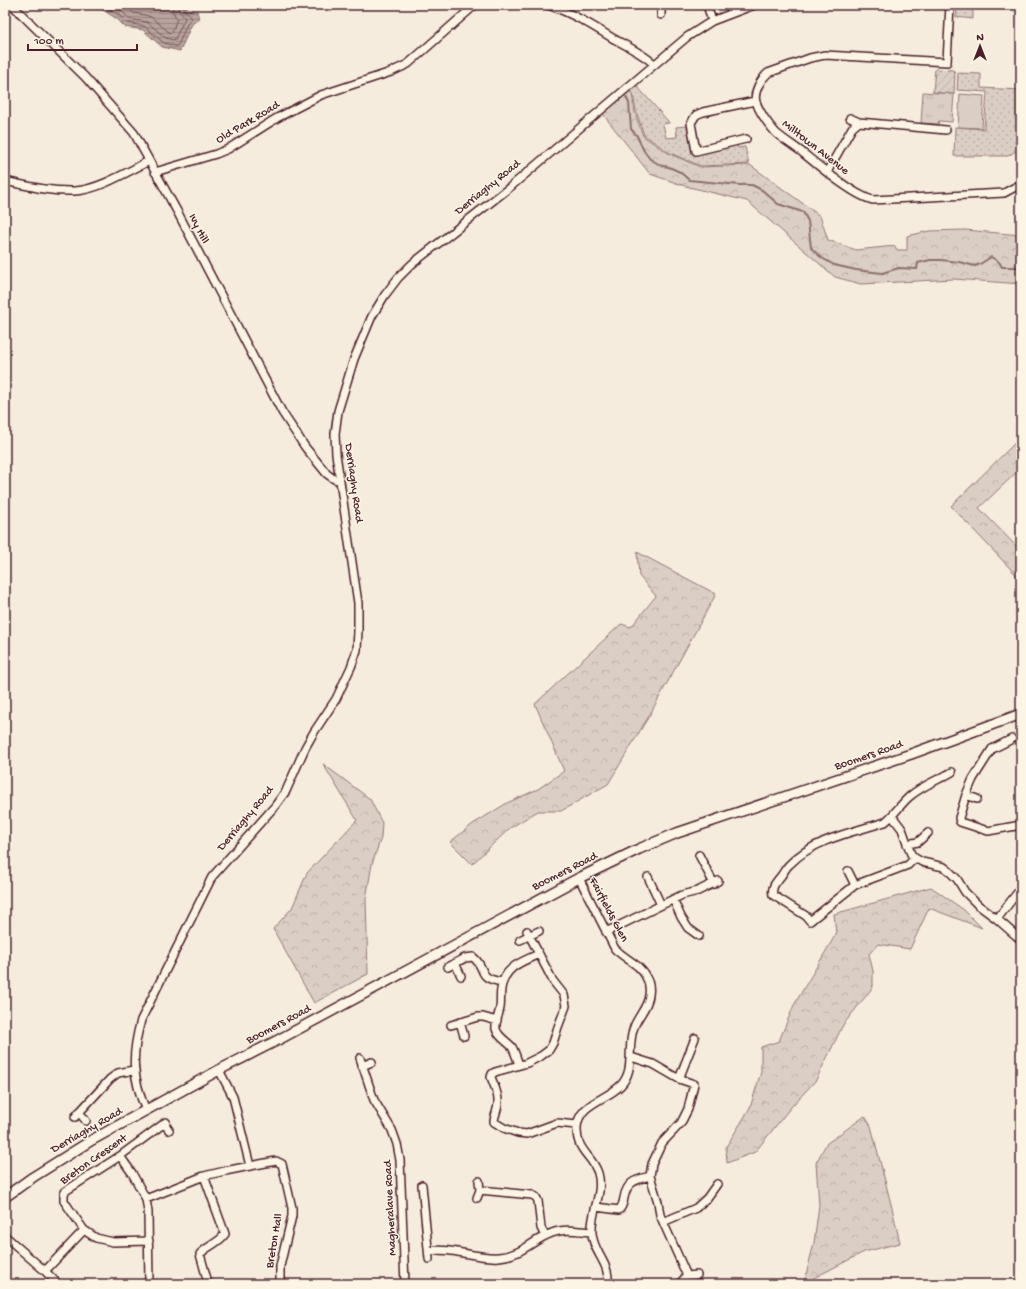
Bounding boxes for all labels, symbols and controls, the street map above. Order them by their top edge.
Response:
scale bar [28,26,137,52]
north arrow [960,26,1000,66]
text: N [976,32,984,44]
text: 100 m [33,35,64,49]
street label: Old Park Road [214,98,283,147]
street label: Milltown Avenue [779,117,852,179]
street label: Derriaghy Road [452,157,524,219]
street label: Ivy Hill [185,212,212,247]
street label: Derriaghy Road [340,441,366,525]
street label: Boomers Road [832,738,906,775]
street label: Derriaghy Road [214,783,278,855]
street label: Boomers Road [529,849,601,895]
street label: Fairfields Glen [585,874,631,945]
street label: Boomers Road [243,1002,314,1048]
street label: Derriaghy Road [48,1104,126,1158]
street label: Breton Crescent [57,1131,131,1189]
street label: Magheralave Road [381,1159,400,1256]
street label: Breton Hall [263,1212,287,1270]

